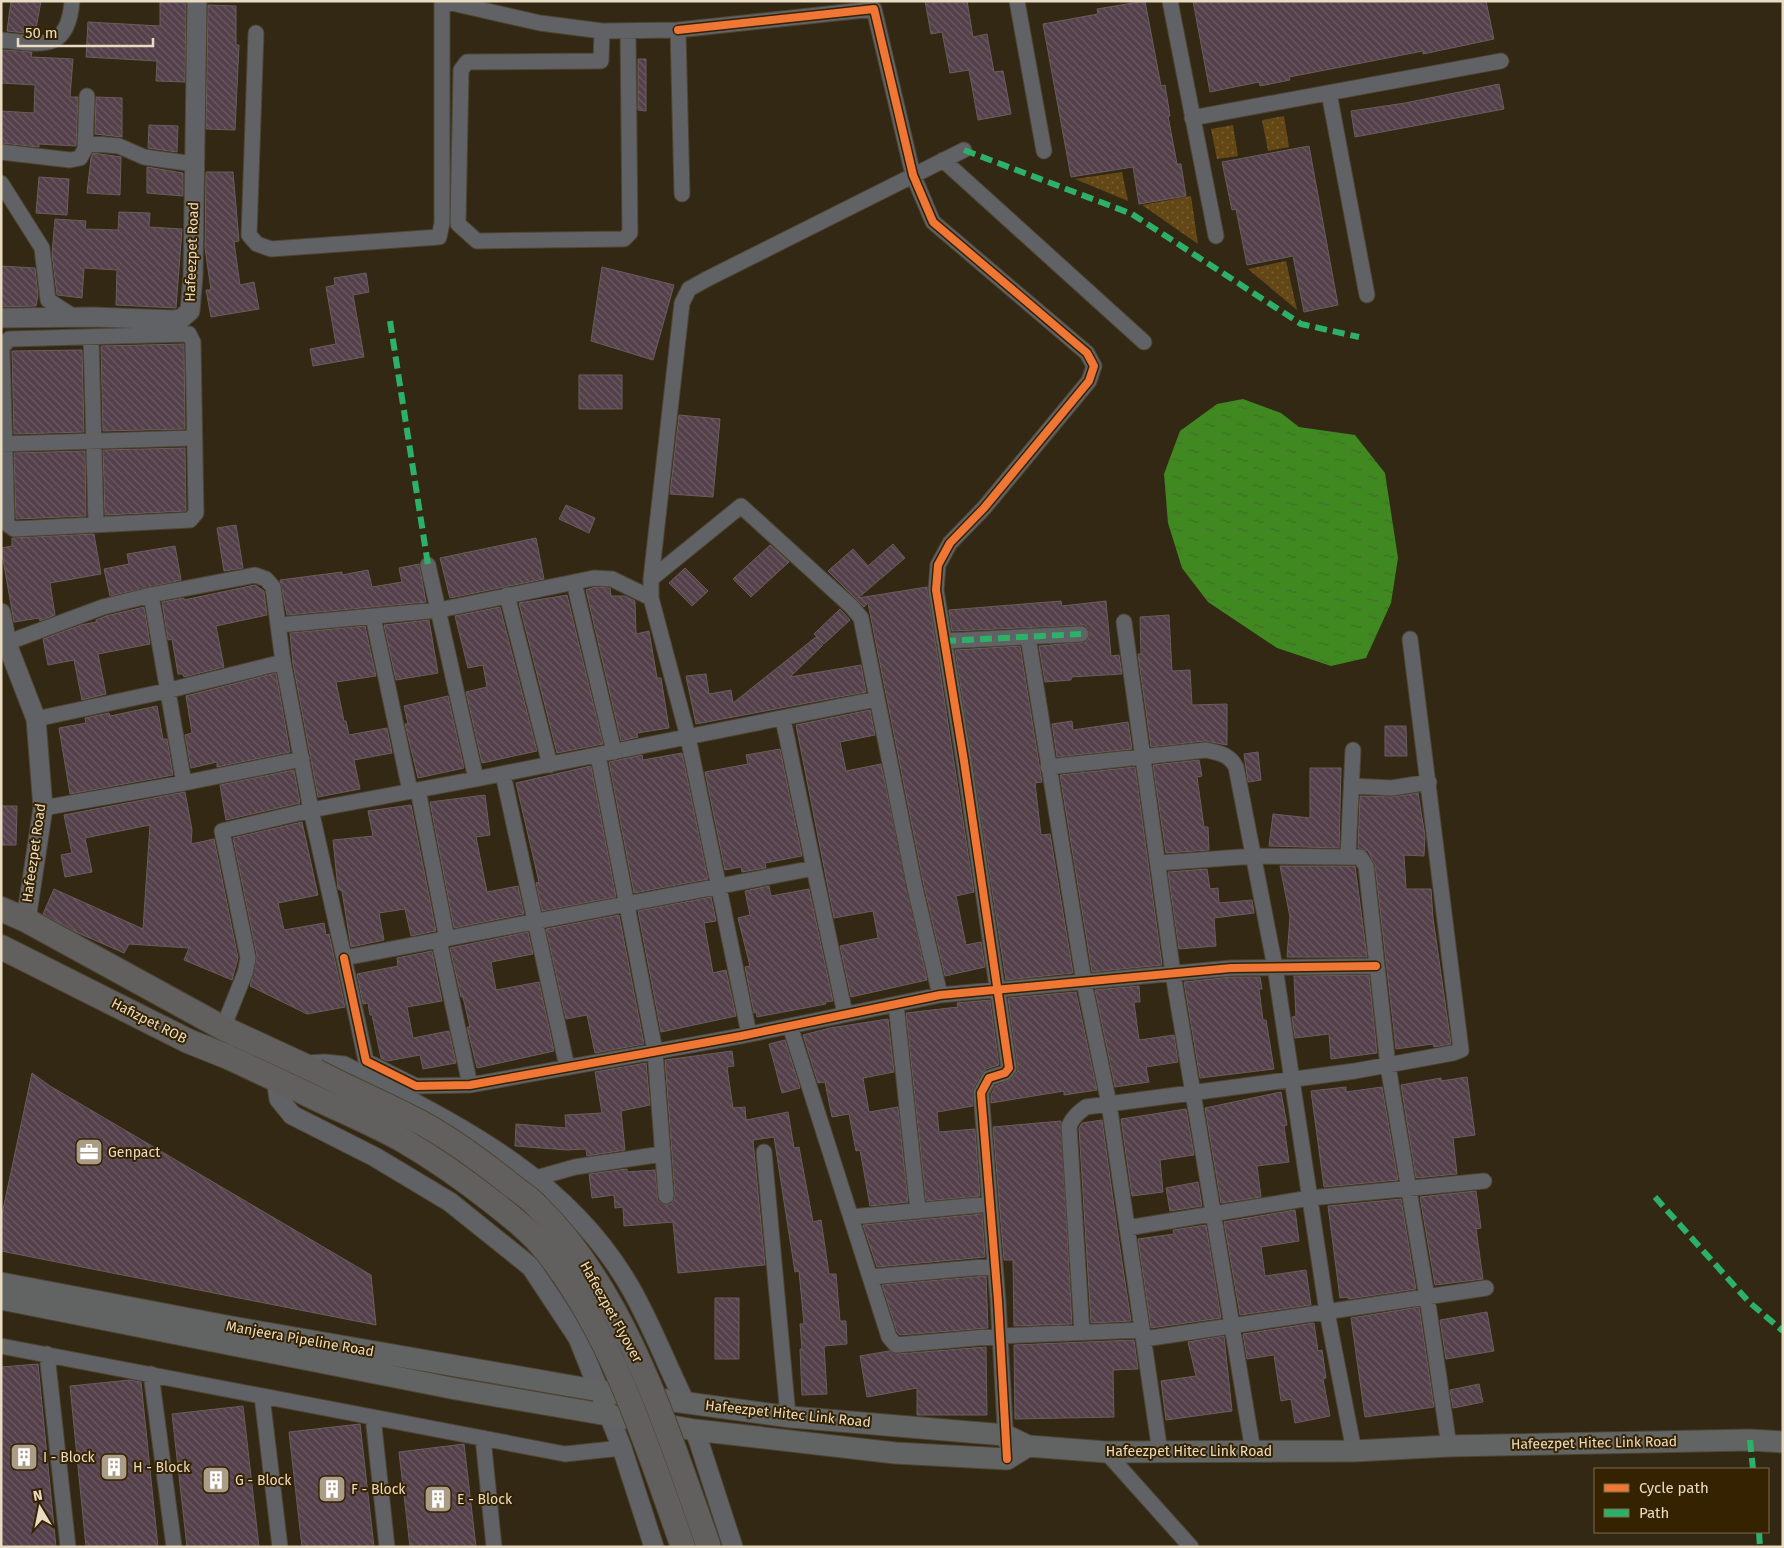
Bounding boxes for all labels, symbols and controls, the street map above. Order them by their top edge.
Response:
scale bar [18,15,152,47]
text: 50 m [25,24,58,42]
street label: Hafeezpet Road [182,202,202,302]
street label: Hafeezpet Road [19,802,49,904]
street label: Hafizpet ROB [108,995,190,1047]
office icon: Genpact [74,1137,104,1167]
place label: Genpact [108,1144,161,1161]
street label: Hafeezpet Flyover [576,1258,646,1366]
street label: Manjeera Pipeline Road [225,1318,375,1360]
street label: Hafeezpet Hitec Link Road [704,1397,872,1431]
street label: Hafeezpet Hitec Link Road [1511,1433,1677,1453]
building icon: I - Block [9,1442,39,1472]
street label: Hafeezpet Hitec Link Road [1106,1443,1272,1460]
place label: I - Block [43,1449,96,1466]
building icon: H - Block [99,1452,129,1482]
place label: H - Block [133,1459,191,1476]
building icon: G - Block [201,1465,231,1495]
legend [1594,1468,1769,1533]
place label: G - Block [235,1472,292,1489]
building icon: F - Block [317,1474,347,1504]
text: Cycle path [1639,1479,1709,1497]
place label: F - Block [351,1481,406,1498]
north arrow [15,1483,65,1533]
building icon: E - Block [423,1484,453,1514]
text: N [32,1487,44,1505]
place label: E - Block [457,1491,513,1508]
text: Path [1639,1504,1669,1522]

